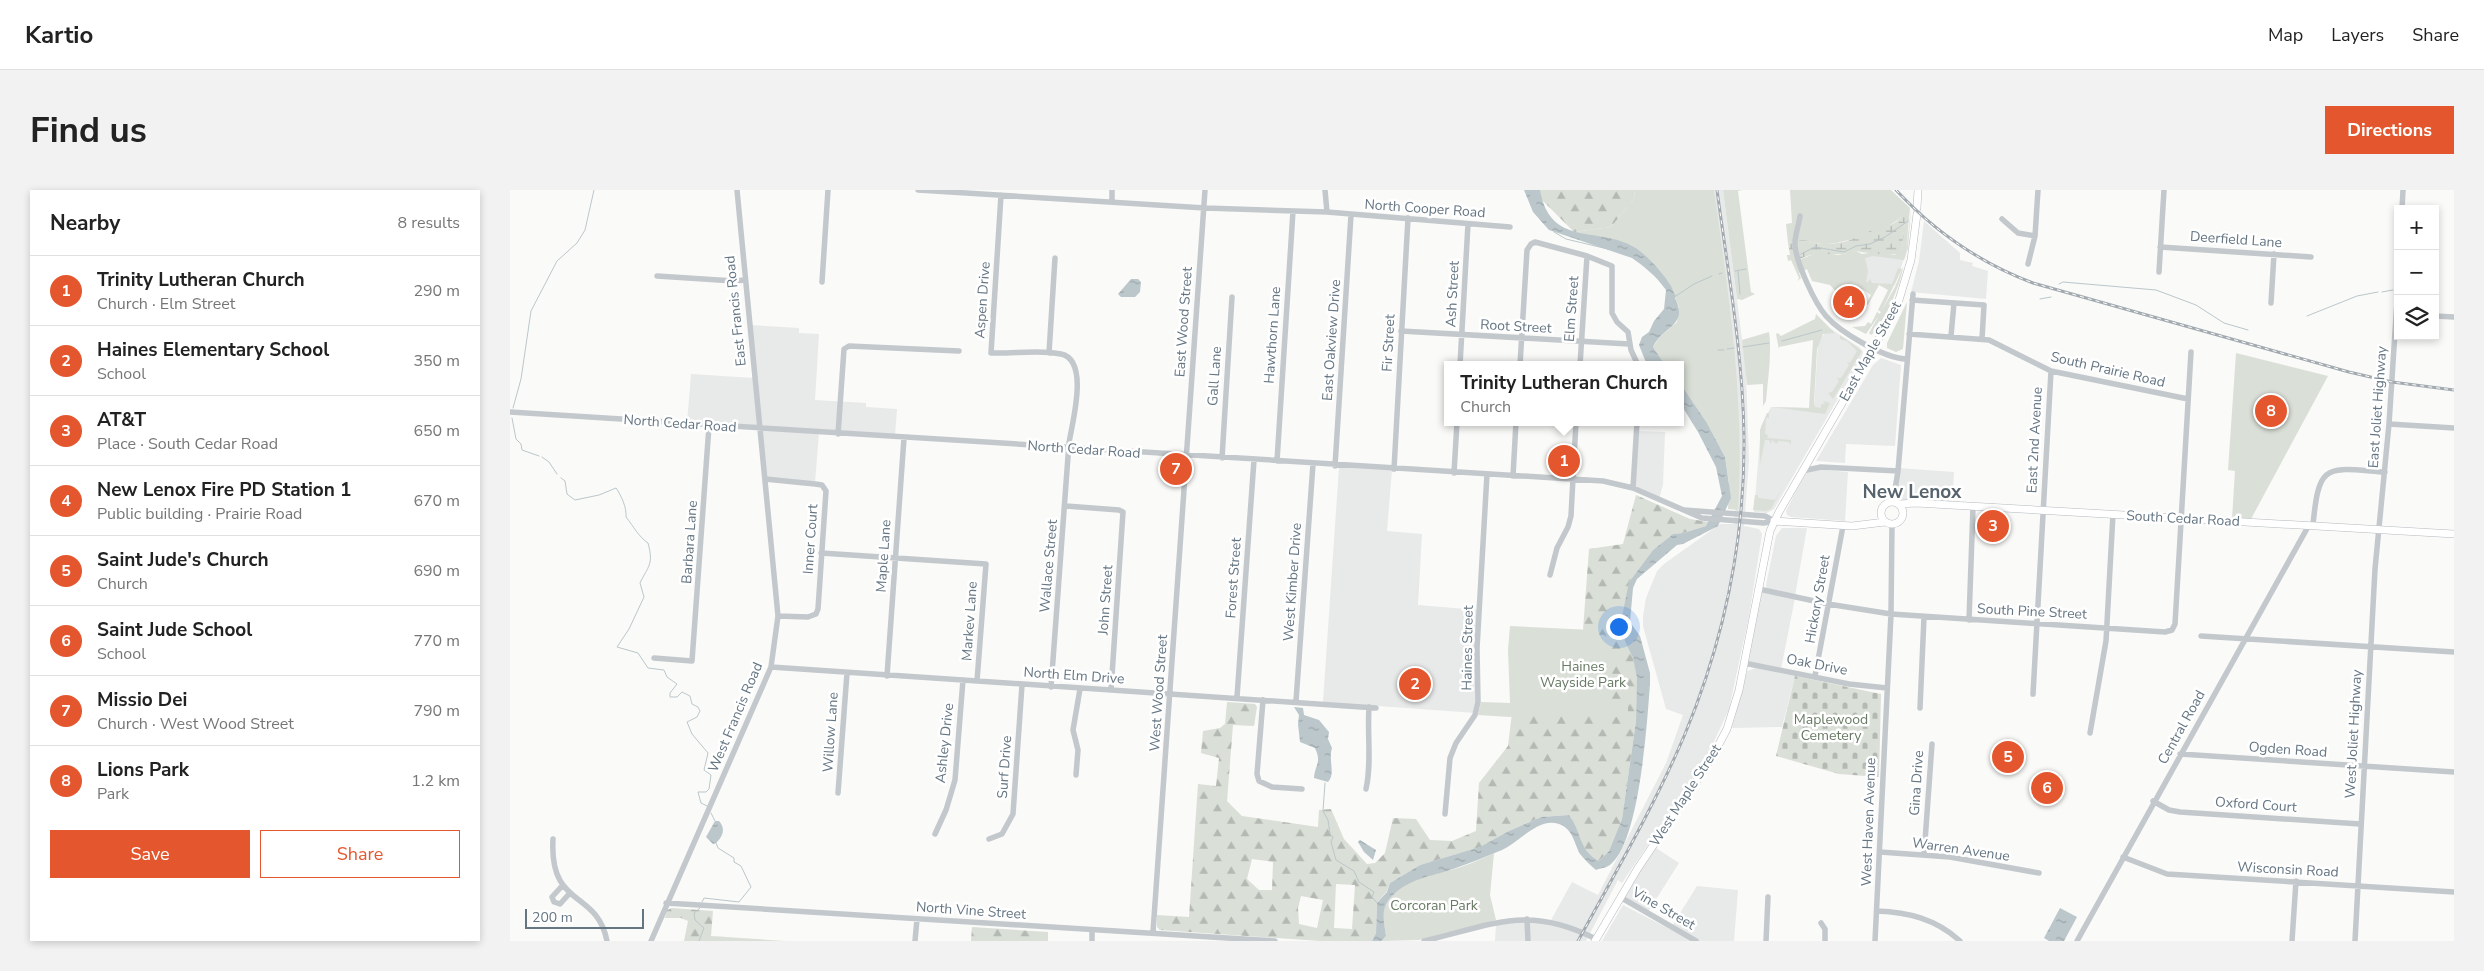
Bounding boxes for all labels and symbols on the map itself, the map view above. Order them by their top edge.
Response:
street label: North Cooper Road [1364,195,1486,222]
street label: Deerfield Lane [2189,227,2283,252]
street label: East Francis Road [720,255,751,367]
street label: Ash Street [1441,260,1464,328]
street label: Aspen Drive [970,261,995,339]
street label: East Wood Street [1170,266,1197,378]
street label: Elm Street [1560,275,1583,343]
street label: East Oakview Drive [1318,279,1345,402]
pin: 4 [1833,283,1865,321]
street label: Hawthorn Lane [1260,286,1285,384]
street label: East Maple Street [1835,298,1906,405]
street label: Fir Street [1378,314,1400,372]
street label: Root Street [1480,315,1552,338]
street label: East Joliet Highway [2364,344,2391,469]
street label: Gall Lane [1203,345,1226,407]
street label: South Prairie Road [2049,347,2167,392]
street label: East 2nd Avenue [2022,386,2047,494]
pin: 8 [2255,392,2287,430]
street label: North Cedar Road [623,410,737,437]
street label: North Cedar Road [1027,436,1141,463]
pin: 1 [1548,442,1580,480]
pin: 7 [1160,450,1192,488]
district label: New Lenox [1863,479,1962,505]
street label: Barbara Lane [677,500,702,585]
street label: Inner Court [799,503,822,575]
street label: South Cedar Road [2126,506,2240,531]
pin: 3 [1977,507,2009,545]
street label: Maple Lane [871,519,896,593]
street label: Wallace Street [1035,519,1062,613]
street label: West Kimber Drive [1279,522,1306,642]
street label: Forest Street [1221,537,1246,619]
street label: Hickory Street [1800,553,1835,645]
street label: John Street [1094,564,1117,637]
street label: Markev Lane [957,581,982,662]
street label: South Pine Street [1977,599,2087,624]
street label: Haines Street [1457,605,1478,691]
your location [1606,614,1632,640]
street label: West Wood Street [1145,634,1172,752]
street label: Oak Drive [1785,649,1849,680]
park label: Haines Wayside Park [1540,657,1627,692]
street label: West Francis Road [704,659,767,775]
street label: North Elm Drive [1023,662,1125,689]
pin: 2 [1399,665,1431,703]
street label: West Joliet Highway [2341,668,2366,799]
street label: Central Road [2153,687,2210,768]
street label: Willow Lane [818,691,843,773]
street label: Ashley Drive [931,702,958,784]
park label: Maplewood Cemetery [1794,710,1868,745]
street label: Surf Drive [993,735,1016,799]
street label: Ogden Road [2248,737,2328,762]
pin: 5 [1992,738,2024,776]
street label: West Maple Street [1645,741,1726,850]
street label: Gina Drive [1905,750,1928,816]
street label: West Haven Avenue [1857,757,1880,887]
pin: 6 [2031,769,2063,807]
street label: Oxford Court [2214,792,2298,817]
street label: Warren Avenue [1911,833,2011,866]
street label: Wisconsin Road [2237,857,2339,882]
street label: Vine Street [1628,882,1699,934]
park label: Corcoran Park [1390,896,1479,915]
street label: North Vine Street [915,897,1027,924]
scale bar [525,906,644,929]

